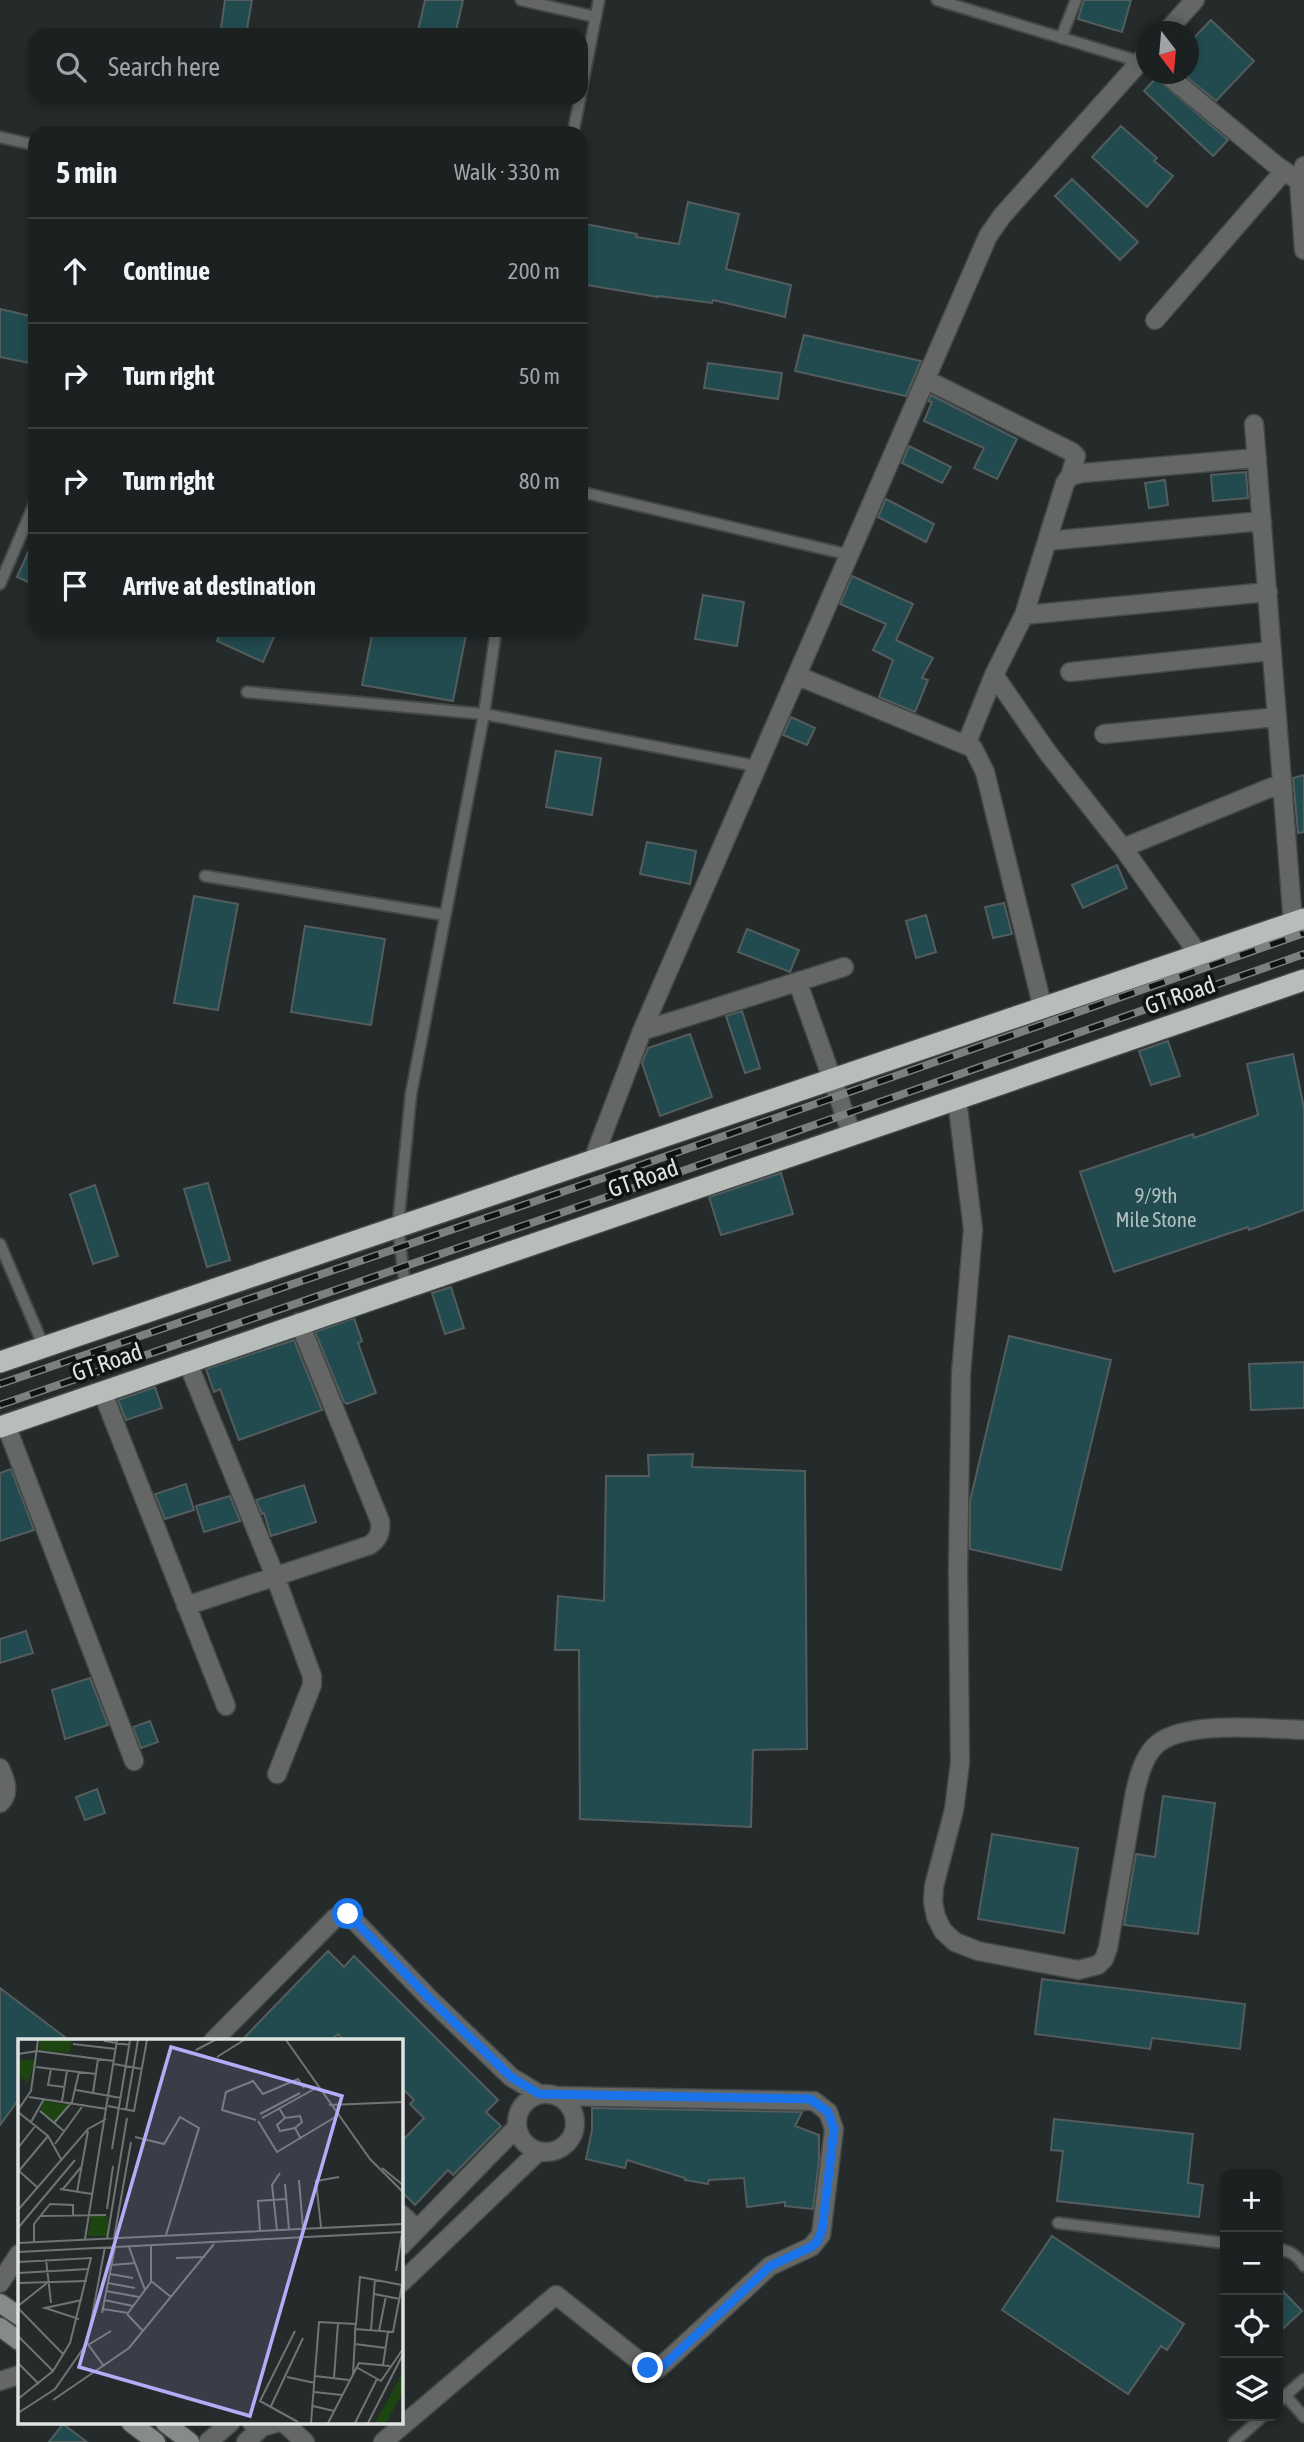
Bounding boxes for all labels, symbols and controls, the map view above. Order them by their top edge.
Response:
north arrow [1136,21,1199,84]
search box [28,28,588,105]
icon: search [52,48,90,86]
text: Search here [108,52,220,82]
text: 5 min [56,155,117,189]
text: Walk · 330 m [454,159,560,185]
icon: ahead [56,252,94,290]
text: Continue [123,256,210,286]
text: 200 m [508,258,560,284]
icon: right [56,357,94,395]
text: Turn right [123,361,214,391]
text: 50 m [519,363,560,389]
icon: right [56,462,94,500]
text: Turn right [123,466,214,496]
text: 80 m [519,468,560,494]
icon: arrive [56,567,94,605]
text: Arrive at destination [123,571,316,601]
street label: GT Road [1141,970,1219,1020]
street label: GT Road [604,1153,682,1203]
house number: 9/9th Mile Stone [1116,1183,1196,1231]
street label: GT Road [68,1337,146,1387]
route start [332,1898,363,1929]
inset map [18,2039,402,2424]
map controls [1220,2169,1283,2421]
button: + [1220,2169,1283,2232]
button: − [1220,2232,1283,2295]
button: locate [1220,2295,1283,2358]
route end [632,2352,663,2383]
button: layers [1220,2358,1283,2421]

